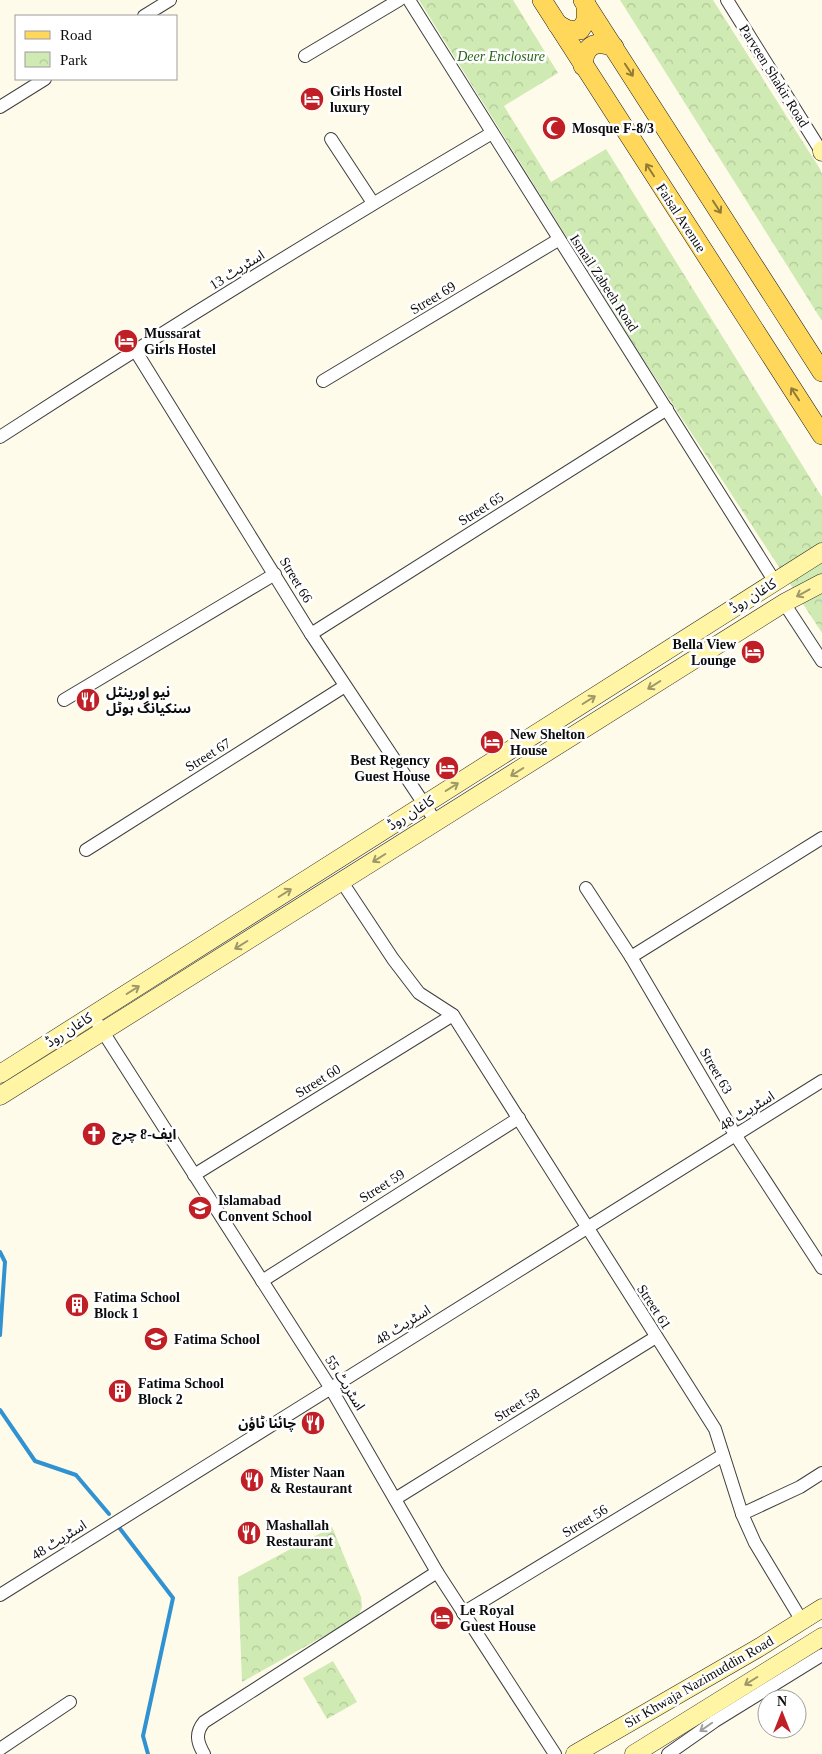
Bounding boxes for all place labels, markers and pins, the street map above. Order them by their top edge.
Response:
place label: Girls Hostel luxury [330,84,402,115]
hotel icon: Girls Hostel luxury [299,86,325,112]
mosque icon: Mosque F-8/3 [541,115,567,141]
place label: Mosque F-8/3 [572,121,654,136]
place label: Mussarat Girls Hostel [144,326,216,357]
hotel icon: Mussarat Girls Hostel [113,328,139,354]
place label: Bella View Lounge [673,637,737,668]
hotel icon: Bella View Lounge [740,639,766,665]
place label: نیو اورینٹل سنکیانگ ہوٹل [106,685,191,716]
restaurant icon: نیو اورینٹل سنکیانگ ہوٹل [75,687,101,713]
place label: New Shelton House [510,727,585,758]
hotel icon: New Shelton House [479,729,505,755]
place label: Best Regency Guest House [350,753,430,784]
hotel icon: Best Regency Guest House [434,755,460,781]
church icon: ایف-8 چرچ [81,1121,107,1147]
place label: ایف-8 چرچ [112,1127,177,1145]
place label: Islamabad Convent School [218,1193,312,1224]
school or university icon: Islamabad Convent School [187,1195,213,1221]
place label: Fatima School Block 1 [94,1290,180,1321]
building icon: Fatima School Block 1 [64,1292,90,1318]
school or university icon: Fatima School [143,1326,169,1352]
place label: Fatima School [174,1332,260,1347]
place label: Fatima School Block 2 [138,1376,224,1407]
building icon: Fatima School Block 2 [107,1378,133,1404]
restaurant icon: چائنا ٹاؤن [300,1410,326,1436]
place label: چائنا ٹاؤن [238,1415,296,1432]
place label: Mister Naan & Restaurant [270,1465,352,1496]
restaurant icon: Mister Naan & Restaurant [239,1467,265,1493]
place label: Mashallah Restaurant [266,1518,333,1549]
restaurant icon: Mashallah Restaurant [236,1520,262,1546]
place label: Le Royal Guest House [460,1603,536,1634]
hotel icon: Le Royal Guest House [429,1605,455,1631]

